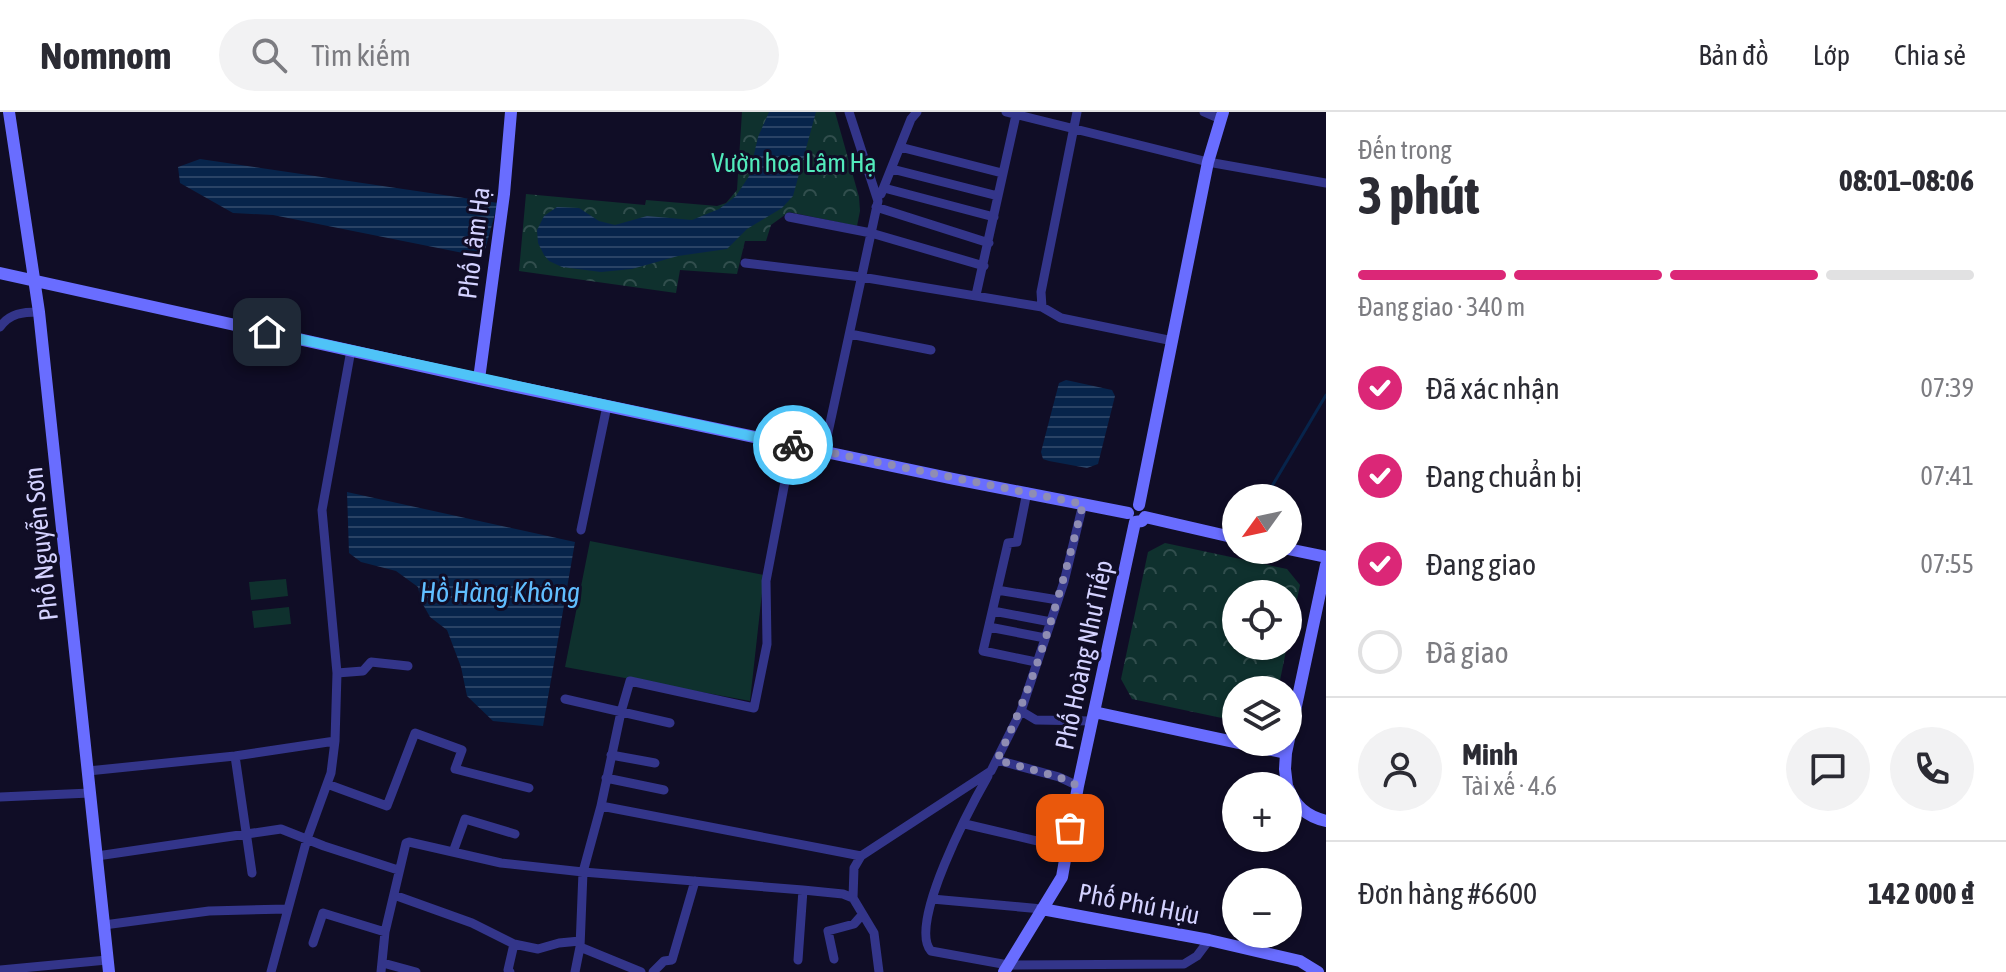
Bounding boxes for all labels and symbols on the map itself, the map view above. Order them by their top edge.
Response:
park label: Vườn hoa Lâm Hạ [711,148,877,178]
street label: Phố Lâm Hạ [452,185,496,301]
pin [233,298,301,366]
courier [753,405,833,485]
street label: Phố Nguyễn Sơn [18,466,64,622]
north arrow [1222,484,1302,564]
street label: Phố Hoàng Như Tiếp [1049,557,1119,753]
water label: Hồ Hàng Không [420,576,580,608]
pin [1036,794,1104,862]
street label: Phố Phú Hựu [1076,878,1202,930]

